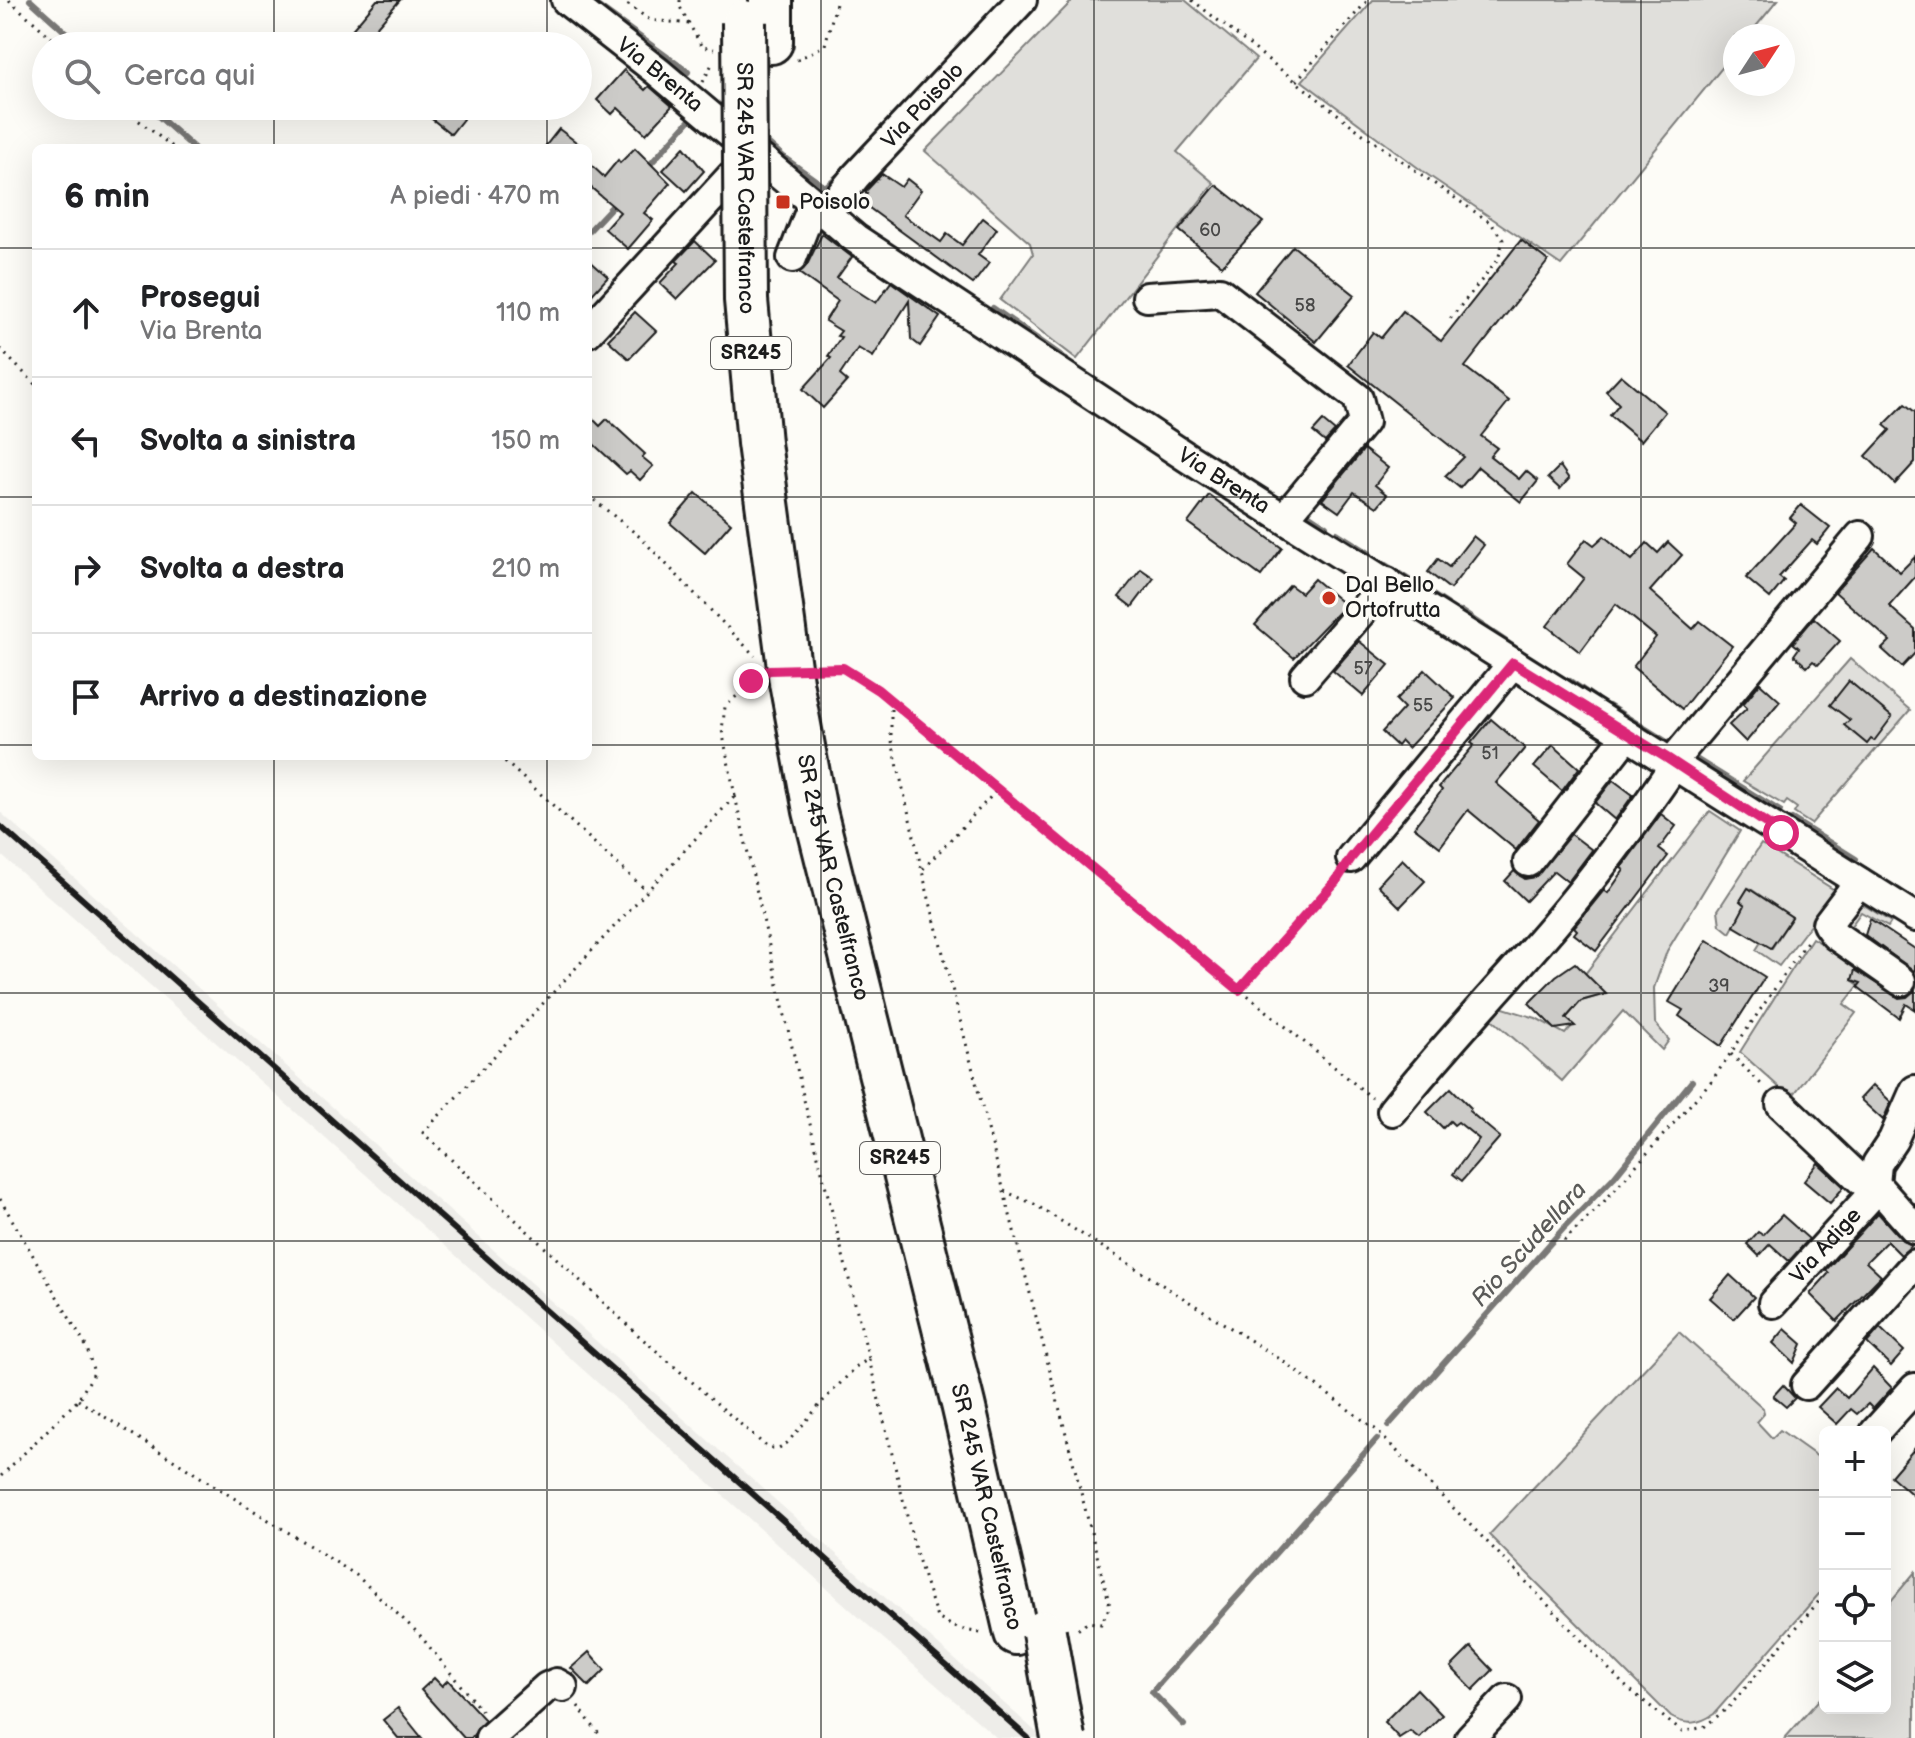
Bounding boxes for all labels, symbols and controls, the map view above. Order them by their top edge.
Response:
north arrow [1723,24,1795,96]
street label: Via Brenta [611,31,709,118]
search box [32,32,592,120]
icon: search [60,54,104,98]
street label: Via Poisolo [875,57,970,154]
text: Cerca qui [124,58,256,94]
street label: SR 245 VAR Castelfranco [731,62,761,315]
text: 6 min [64,176,150,217]
text: A piedi · 470 m [390,181,560,212]
place label: Poisolo [799,189,870,216]
marker: Poisolo [774,193,792,211]
house number: 60 [1199,220,1221,241]
text: Prosegui [140,280,260,316]
icon: ahead [64,291,108,335]
house number: 58 [1295,295,1315,316]
text: 110 m [496,298,560,329]
text: Via Brenta [140,316,263,347]
road number: SR245 [711,337,791,369]
icon: left [64,419,108,463]
text: Svolta a sinistra [140,423,356,459]
text: 150 m [491,426,560,457]
street label: Via Brenta [1173,442,1275,520]
icon: right [64,547,108,591]
text: Svolta a destra [140,551,345,587]
text: 210 m [491,554,560,585]
place label: Dal Bello Ortofrutta [1345,572,1441,624]
marker: Dal Bello Ortofrutta [1320,589,1338,607]
house number: 57 [1353,658,1373,679]
route end [733,663,769,699]
icon: arrive [64,675,108,719]
text: Arrivo a destinazione [140,679,427,715]
house number: 55 [1413,695,1433,716]
house number: 51 [1481,743,1499,764]
street label: SR 245 VAR Castelfranco [791,752,875,1003]
route start [1763,815,1799,851]
house number: 39 [1708,976,1730,997]
road number: SR245 [860,1142,940,1174]
water label: Rio Scudellara [1465,1175,1593,1313]
street label: Via Adige [1784,1202,1867,1289]
street label: SR 245 VAR Castelfranco [945,1381,1028,1633]
map controls [1819,1426,1891,1714]
button: + [1819,1426,1891,1498]
button: − [1819,1498,1891,1570]
button: locate [1819,1570,1891,1642]
button: layers [1819,1642,1891,1714]

